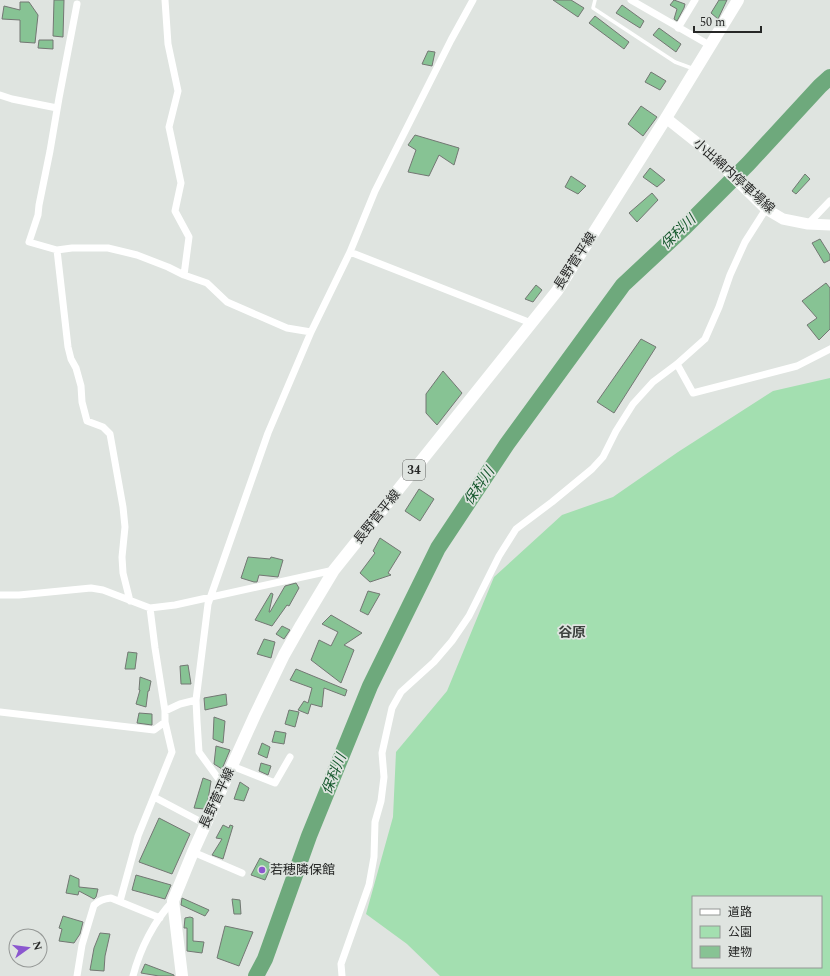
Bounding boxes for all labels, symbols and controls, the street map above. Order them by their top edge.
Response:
scale bar [694,8,761,34]
text: 50 m [700,13,725,32]
street label: 小出綿内停車場線 [689,134,779,218]
water label: 保科川 [656,208,702,254]
street label: 長野菅平線 [549,228,601,294]
road number: 34 [403,460,425,480]
water label: 保科川 [459,461,501,509]
street label: 長野菅平線 [349,485,405,549]
district label: 谷原 [558,622,586,643]
water label: 保科川 [316,749,352,797]
street label: 長野菅平線 [194,764,240,832]
place label: 若穂隣保館 [270,860,335,880]
marker: 若穂隣保館 [257,865,267,875]
legend [692,896,822,968]
text: 道路 [728,903,752,922]
text: 公園 [728,923,752,942]
north arrow [8,928,48,968]
text: N [28,939,47,952]
text: 建物 [728,943,752,962]

